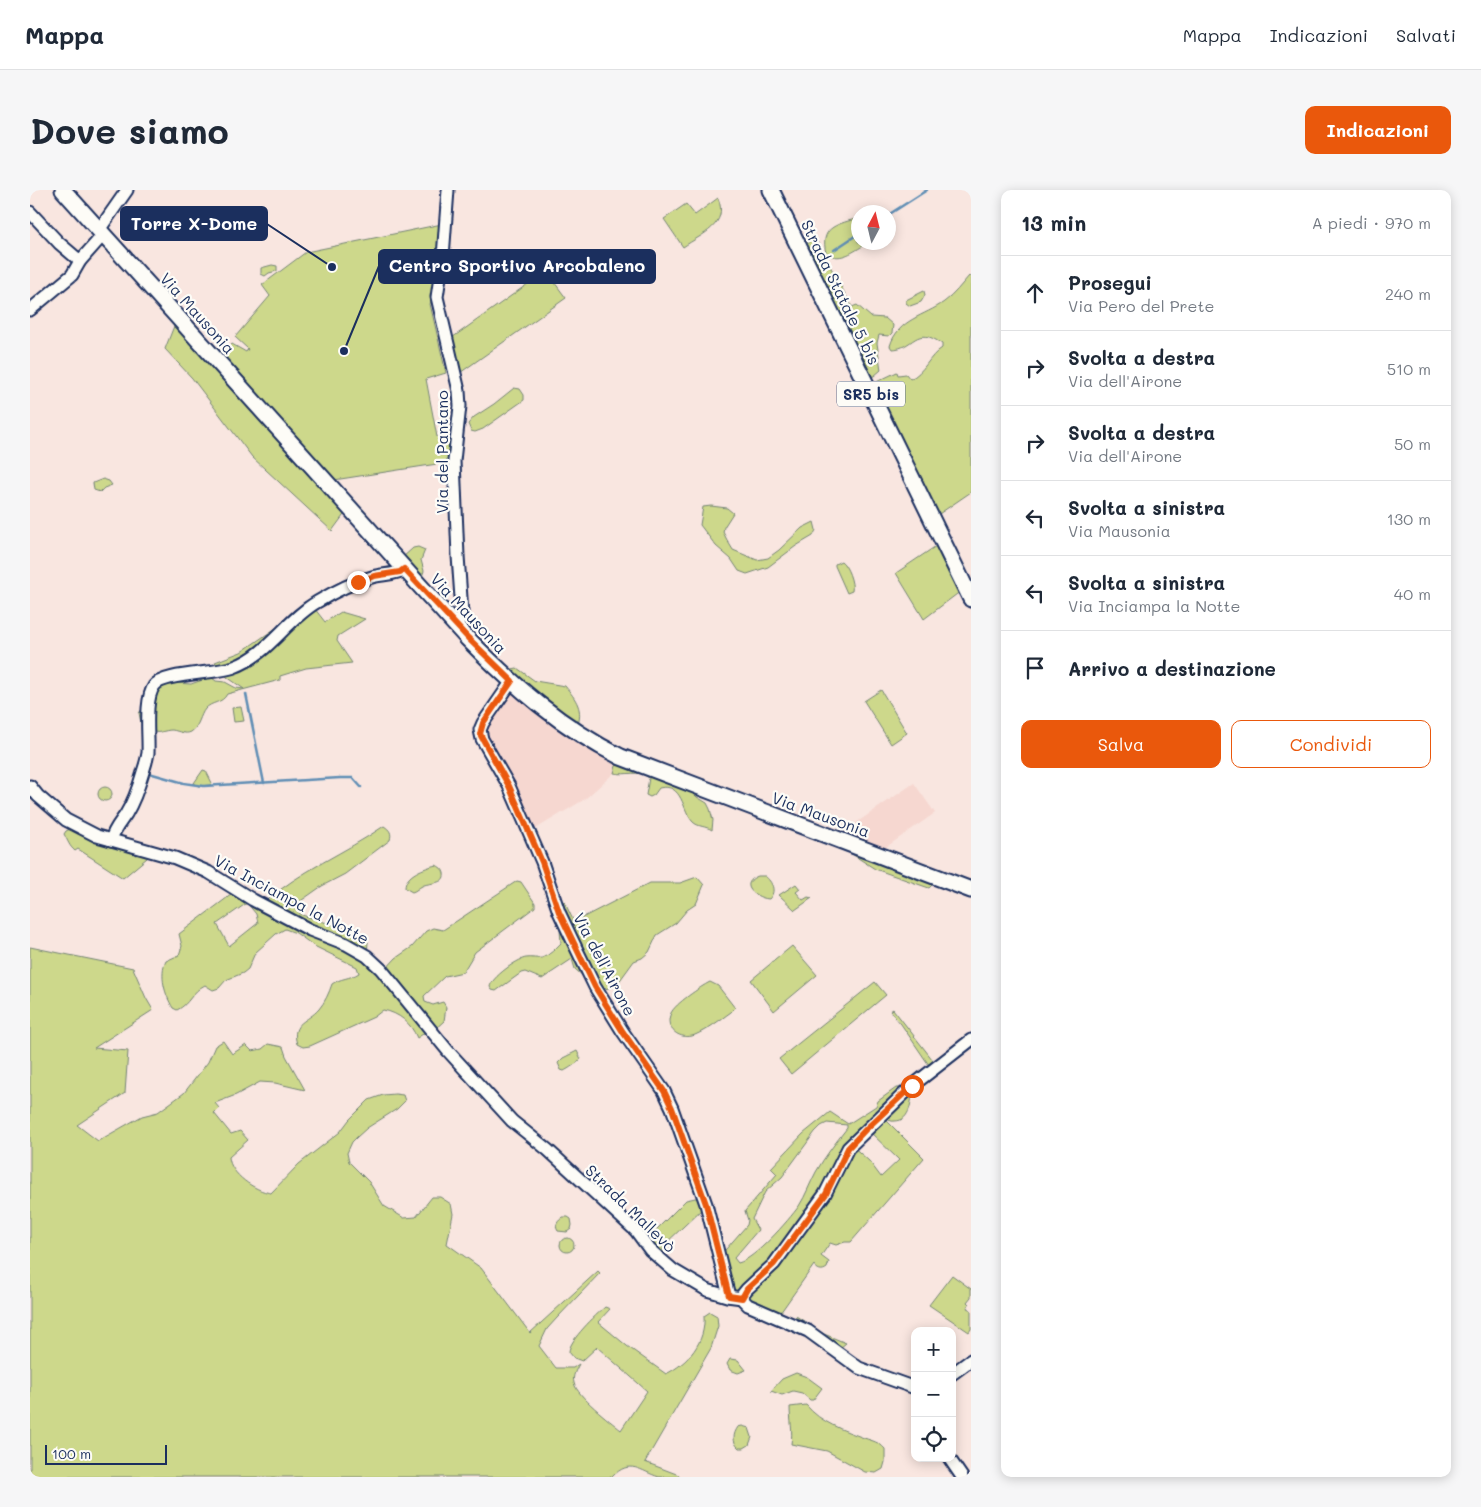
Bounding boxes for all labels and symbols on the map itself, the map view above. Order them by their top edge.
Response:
north arrow [851,205,896,250]
callout: Torre X-Dome [121,207,267,240]
text: Torre X-Dome [131,211,257,235]
street label: Strada Statale 5 bis [797,216,885,368]
callout: Centro Sportivo Arcobaleno [379,250,655,283]
text: Centro Sportivo Arcobaleno [389,253,645,277]
street label: Via Mausonia [156,268,240,358]
road number: SR5 bis [837,382,905,406]
street label: Via del Pantano [431,390,452,514]
street label: Via Mausonia [426,568,512,658]
route end [347,571,370,594]
street label: Via Mausonia [769,787,873,841]
street label: Via Inciampa la Notte [211,849,373,949]
street label: Via dell'Airone [569,909,641,1019]
route start [901,1075,924,1098]
street label: Strada Mallevò [581,1160,681,1256]
scale bar [45,1442,168,1465]

